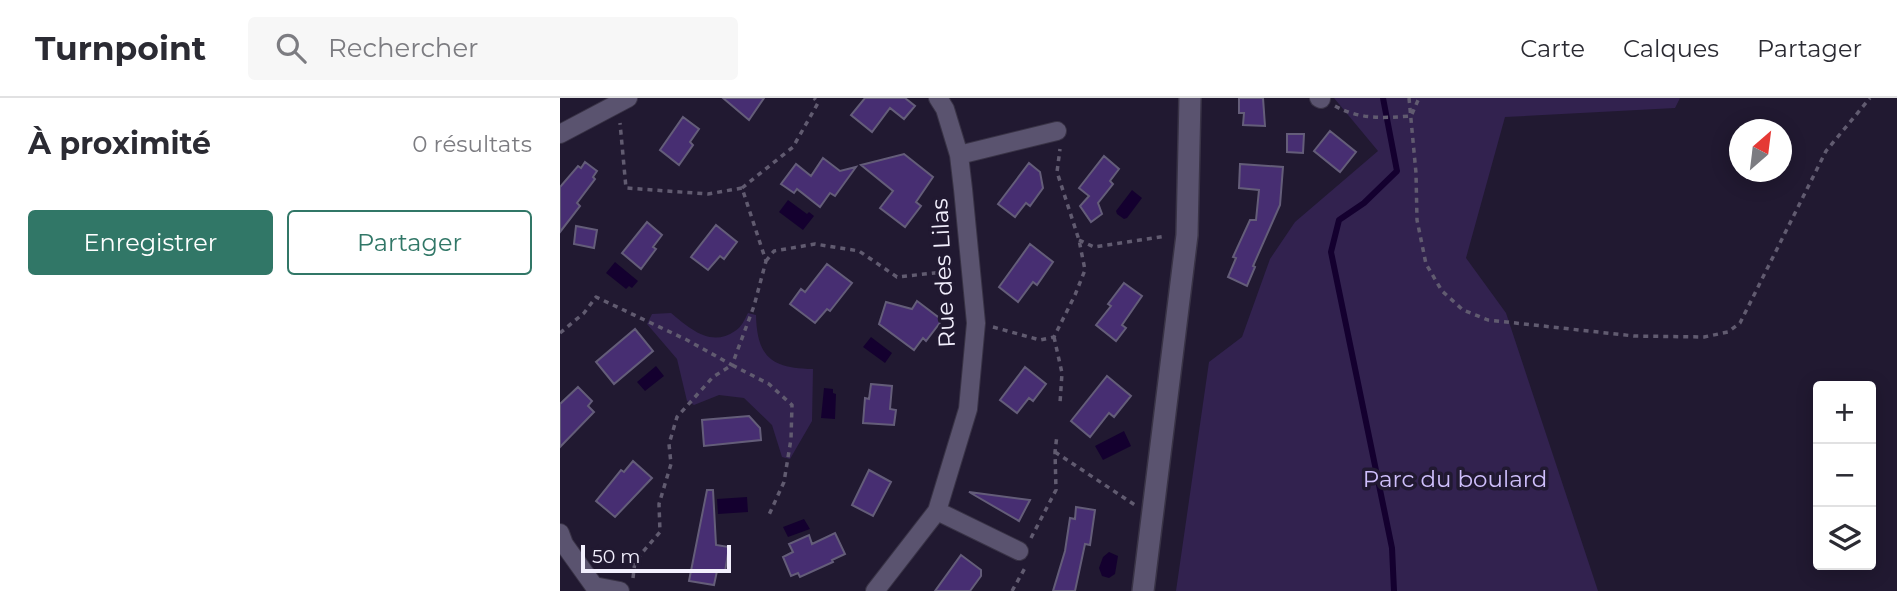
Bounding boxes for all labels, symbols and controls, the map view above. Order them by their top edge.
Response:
search box [248,17,738,80]
text: Turnpoint [35,28,206,68]
icon: search [272,29,310,67]
text: Rechercher [328,32,479,64]
text: Carte [1520,34,1585,63]
text: Calques [1623,34,1719,63]
text: Partager [1757,34,1862,63]
north arrow [1729,119,1792,182]
text: À proximité [28,125,211,162]
text: 0 résultats [412,130,532,158]
street label: Rue des Lilas [925,198,961,348]
button: Enregistrer [28,210,273,275]
button: Partager [287,210,532,275]
map controls [1813,381,1876,570]
button: + [1813,381,1876,444]
button: − [1813,444,1876,507]
park label: Parc du boulard [1363,465,1547,493]
button: layers [1813,507,1876,570]
scale bar [581,542,732,574]
text: 50 m [592,545,640,568]

